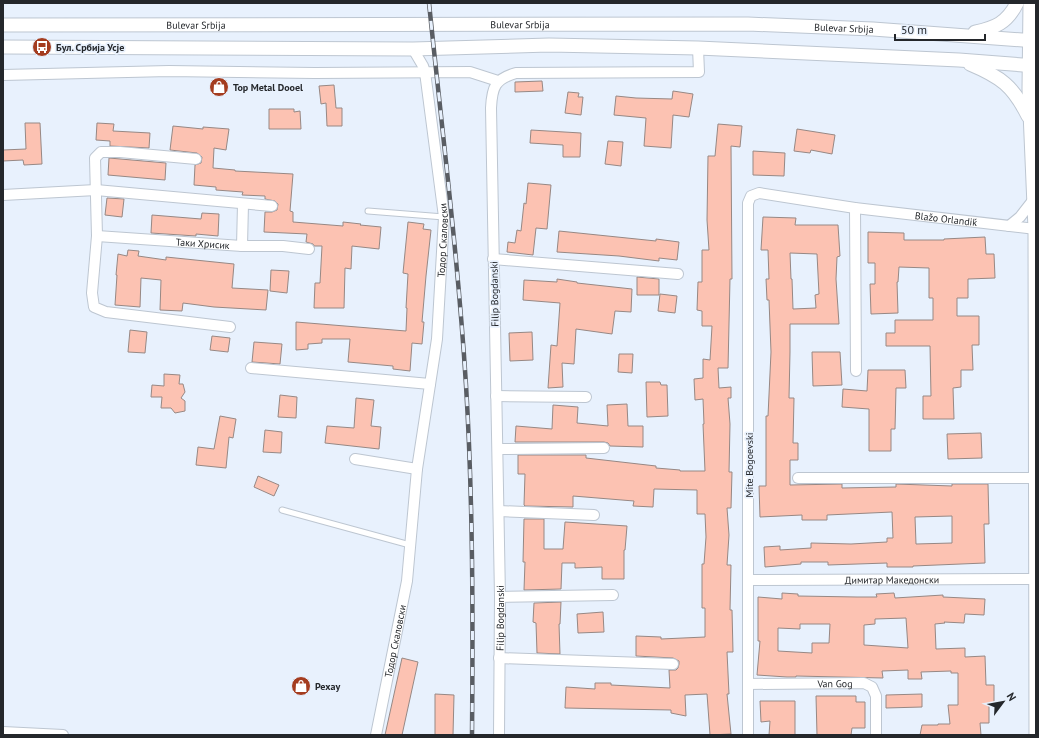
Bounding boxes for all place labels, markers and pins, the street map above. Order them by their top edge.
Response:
bus stop icon: Бул. Србија Усје [31,36,53,58]
place label: Бул. Србија Усје [56,41,124,54]
shop icon: Top Metal Dooel [208,76,230,98]
place label: Top Metal Dooel [233,81,303,94]
shop icon: Рехау [290,675,312,697]
place label: Рехау [315,680,341,693]

